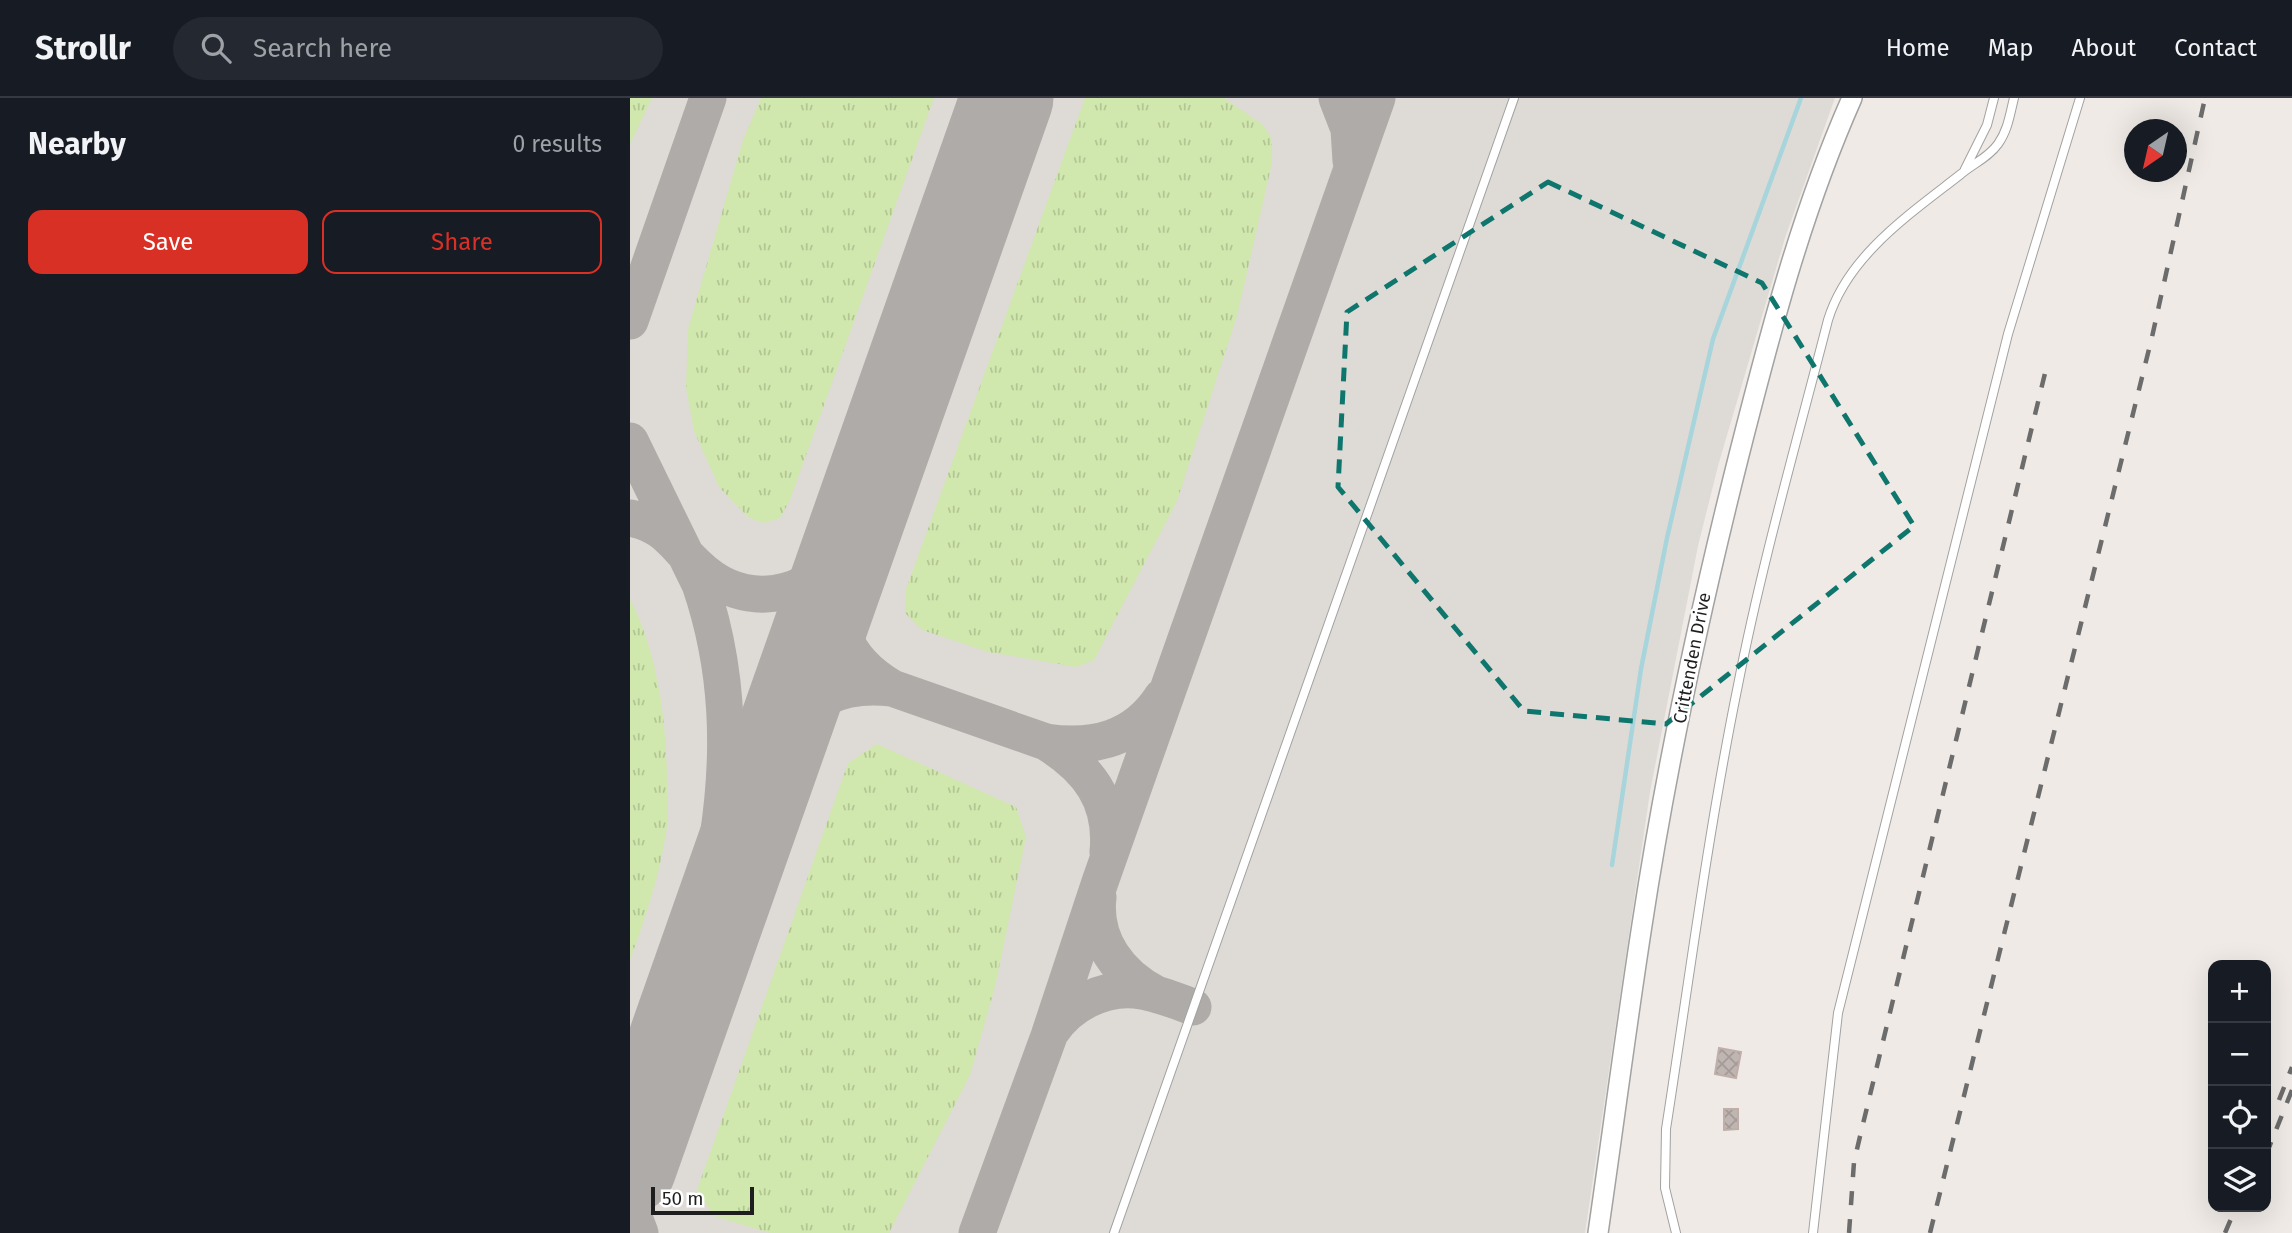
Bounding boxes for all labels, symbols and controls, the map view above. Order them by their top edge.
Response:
search box [173,17,663,80]
text: Strollr [35,28,131,68]
icon: search [197,29,235,67]
text: Search here [253,33,392,64]
text: Home [1886,34,1950,62]
text: Map [1988,34,2034,62]
text: About [2072,34,2136,62]
text: Contact [2174,34,2257,62]
north arrow [2124,119,2187,182]
text: Nearby [28,126,126,162]
text: 0 results [512,130,602,158]
button: Save [28,210,308,274]
button: Share [322,210,602,274]
street label: Crittenden Drive [1669,591,1715,725]
map controls [2208,960,2271,1212]
button: + [2208,960,2271,1023]
button: − [2208,1023,2271,1086]
button: locate [2208,1086,2271,1149]
button: layers [2208,1149,2271,1212]
scale bar [651,1184,754,1216]
text: 50 m [662,1187,703,1210]

